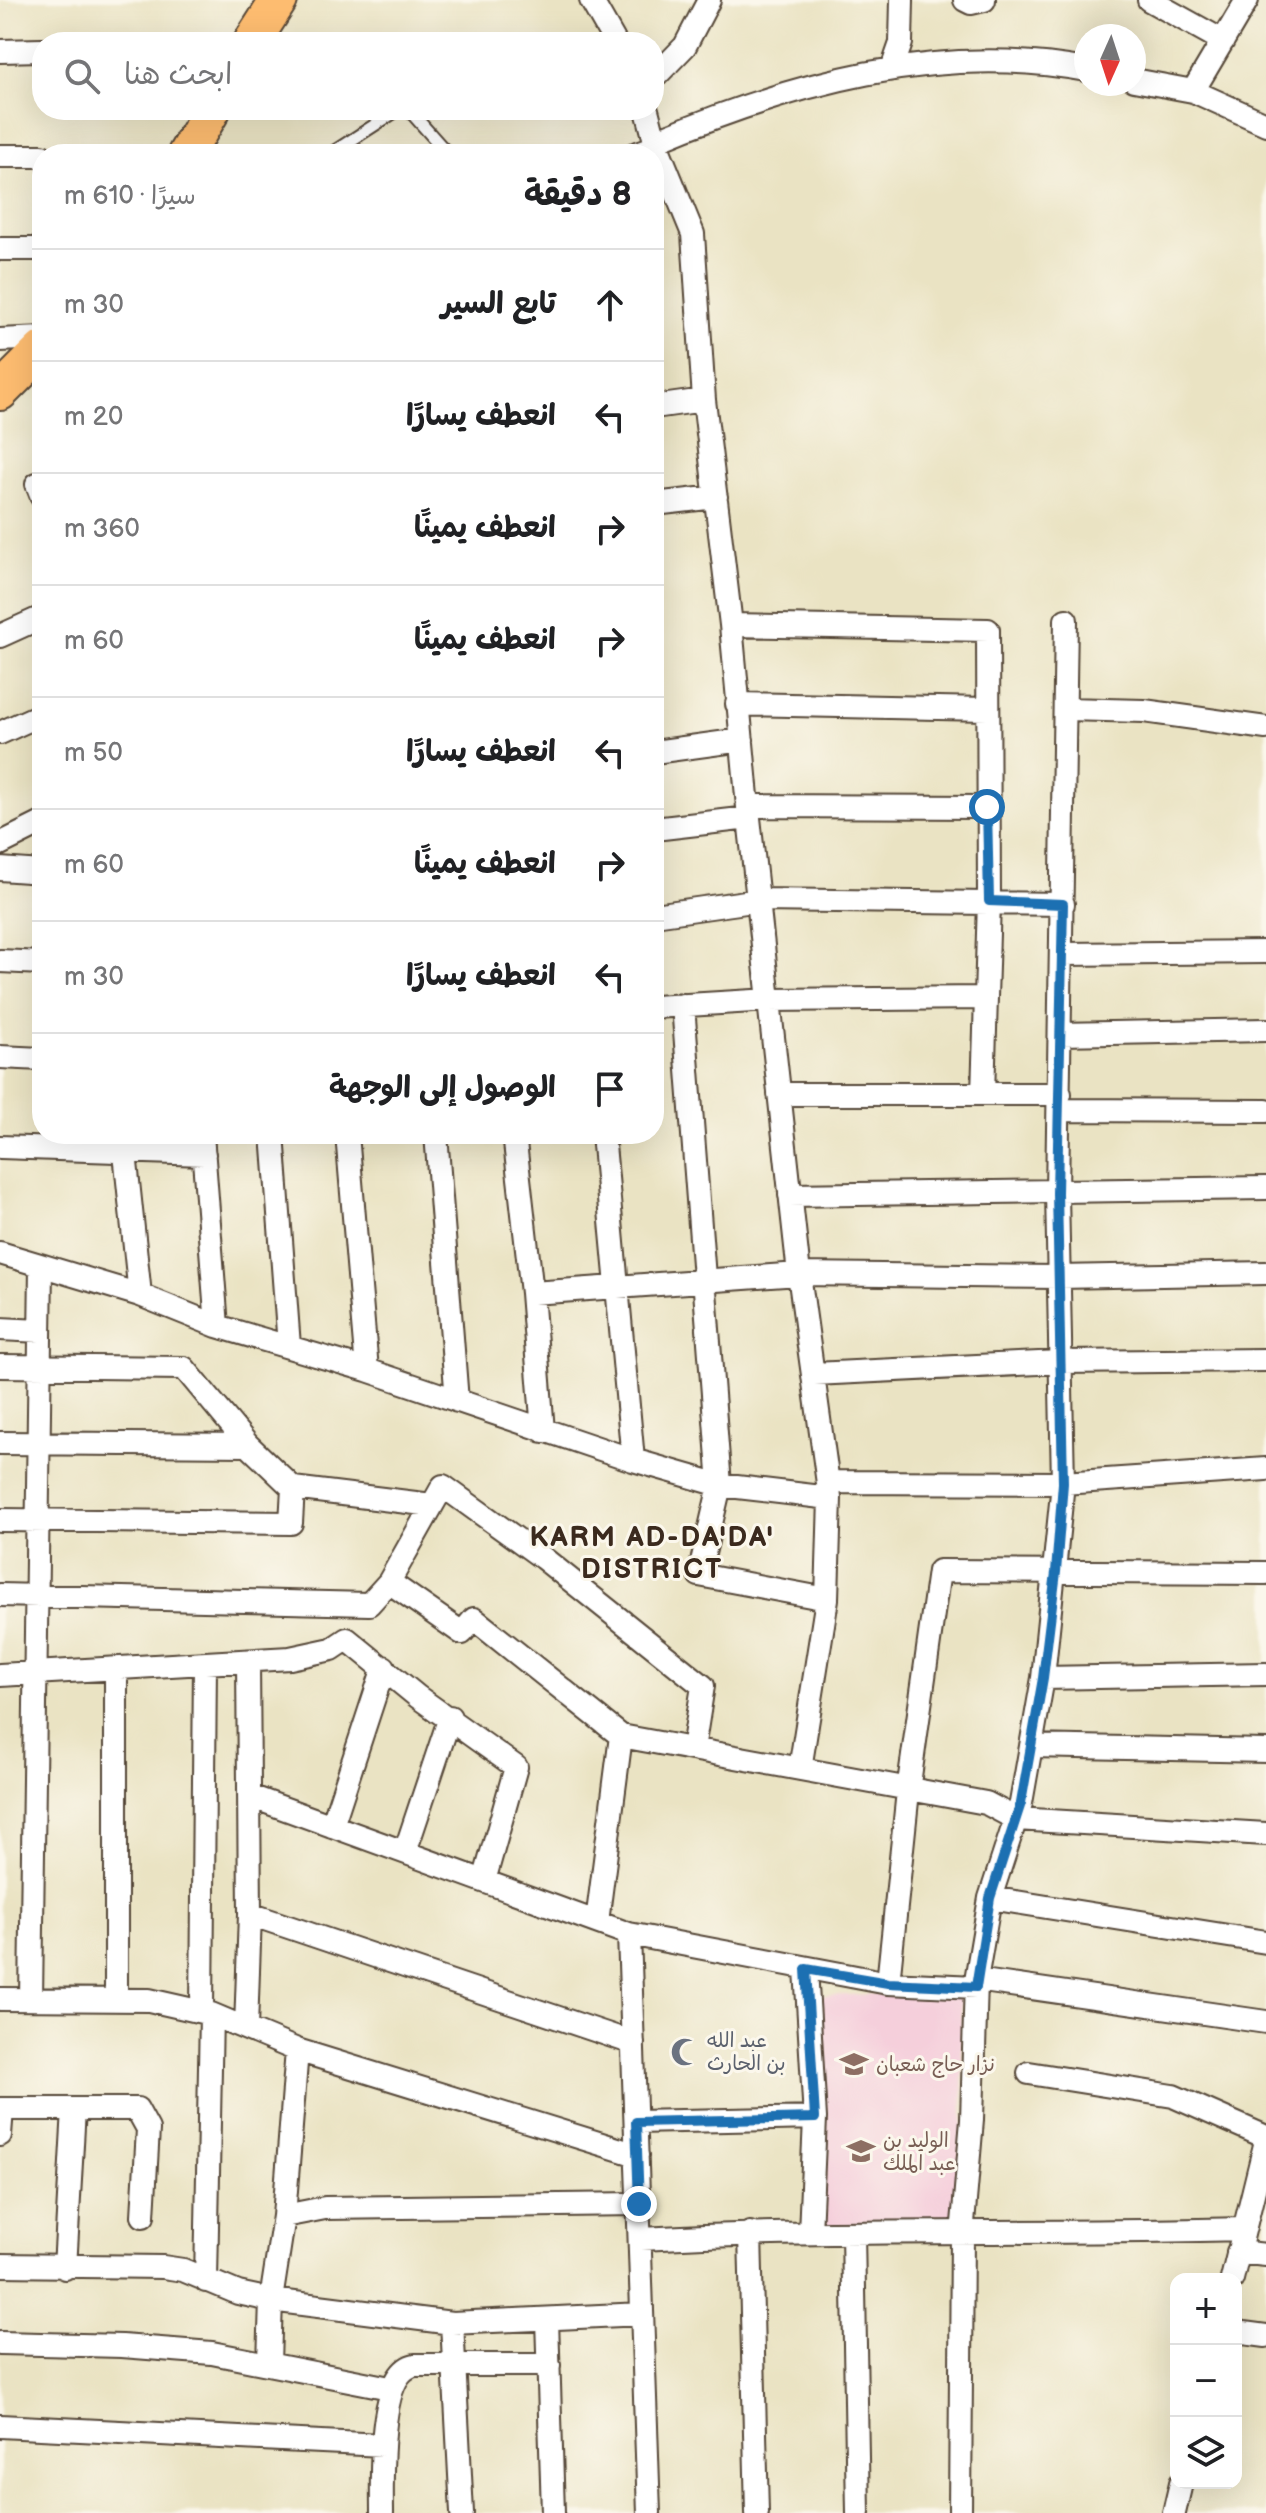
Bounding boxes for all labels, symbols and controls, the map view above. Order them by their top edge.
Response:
north arrow [1074,24,1146,96]
search box [32,32,664,120]
icon: search [60,54,104,98]
text: ابحث هنا [124,57,232,93]
text: 8 دقيقة [524,174,632,215]
text: سيرًا · 610 m [64,181,196,212]
icon: ahead [588,283,632,327]
text: تابع السير [441,286,556,322]
text: 30 m [64,290,124,321]
icon: left [588,395,632,439]
text: انعطف يسارًا [406,398,556,434]
text: 20 m [64,402,123,433]
icon: right [588,507,632,551]
text: انعطف يمينًا [414,510,556,546]
text: 360 m [64,514,140,545]
icon: right [588,619,632,663]
text: انعطف يمينًا [414,622,556,658]
text: 60 m [64,626,124,657]
icon: left [588,731,632,775]
text: انعطف يسارًا [406,734,556,770]
text: 50 m [64,738,123,769]
route start [969,789,1005,825]
icon: right [588,843,632,887]
text: انعطف يمينًا [414,846,556,882]
text: 60 m [64,850,124,881]
icon: left [588,955,632,999]
text: انعطف يسارًا [406,958,556,994]
text: 30 m [64,962,124,993]
icon: arrive [588,1067,632,1111]
text: الوصول إلى الوجهة [329,1070,556,1106]
district label: KARM AD-DA'DA' DISTRICT [529,1521,775,1586]
place label: عبد الله بن الحارث [707,2029,786,2076]
mosque icon: عبد الله بن الحارث [670,2037,700,2067]
school or university icon: نزار حاج شعبان [839,2049,869,2079]
place label: نزار حاج شعبان [876,2053,995,2078]
place label: الوليد بن عبد الملك [883,2129,956,2176]
school or university icon: الوليد بن عبد الملك [846,2136,876,2166]
route end [621,2186,657,2222]
map controls [1170,2273,1242,2489]
button: + [1170,2273,1242,2345]
button: − [1170,2345,1242,2417]
button: layers [1170,2417,1242,2489]

